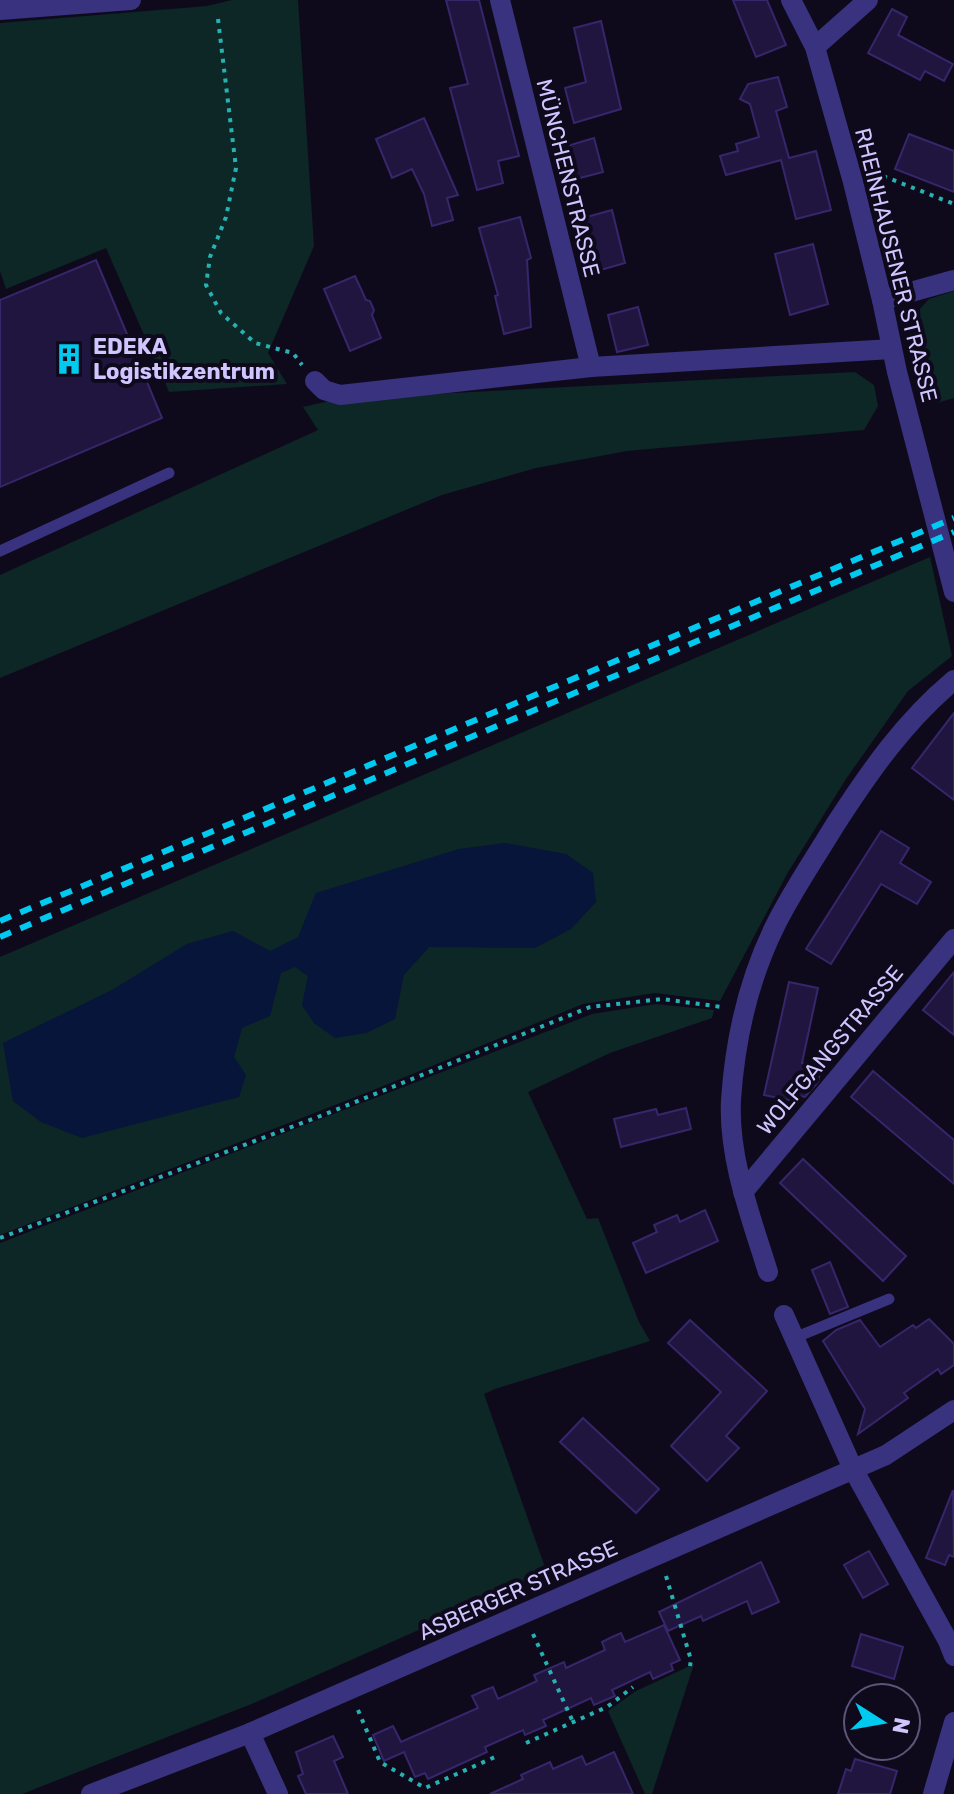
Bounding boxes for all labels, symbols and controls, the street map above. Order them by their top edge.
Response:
street label: MÜNCHENSTRASSE [530,76,606,280]
street label: RHEINHAUSENER STRASSE [849,125,943,405]
place label: EDEKA Logistikzentrum [93,333,275,385]
building icon: EDEKA Logistikzentrum [52,342,86,376]
street label: WOLFGANGSTRASSE [751,960,909,1140]
street label: ASBERGER STRASSE [414,1534,622,1646]
north arrow [842,1682,922,1762]
text: N [886,1715,916,1736]

